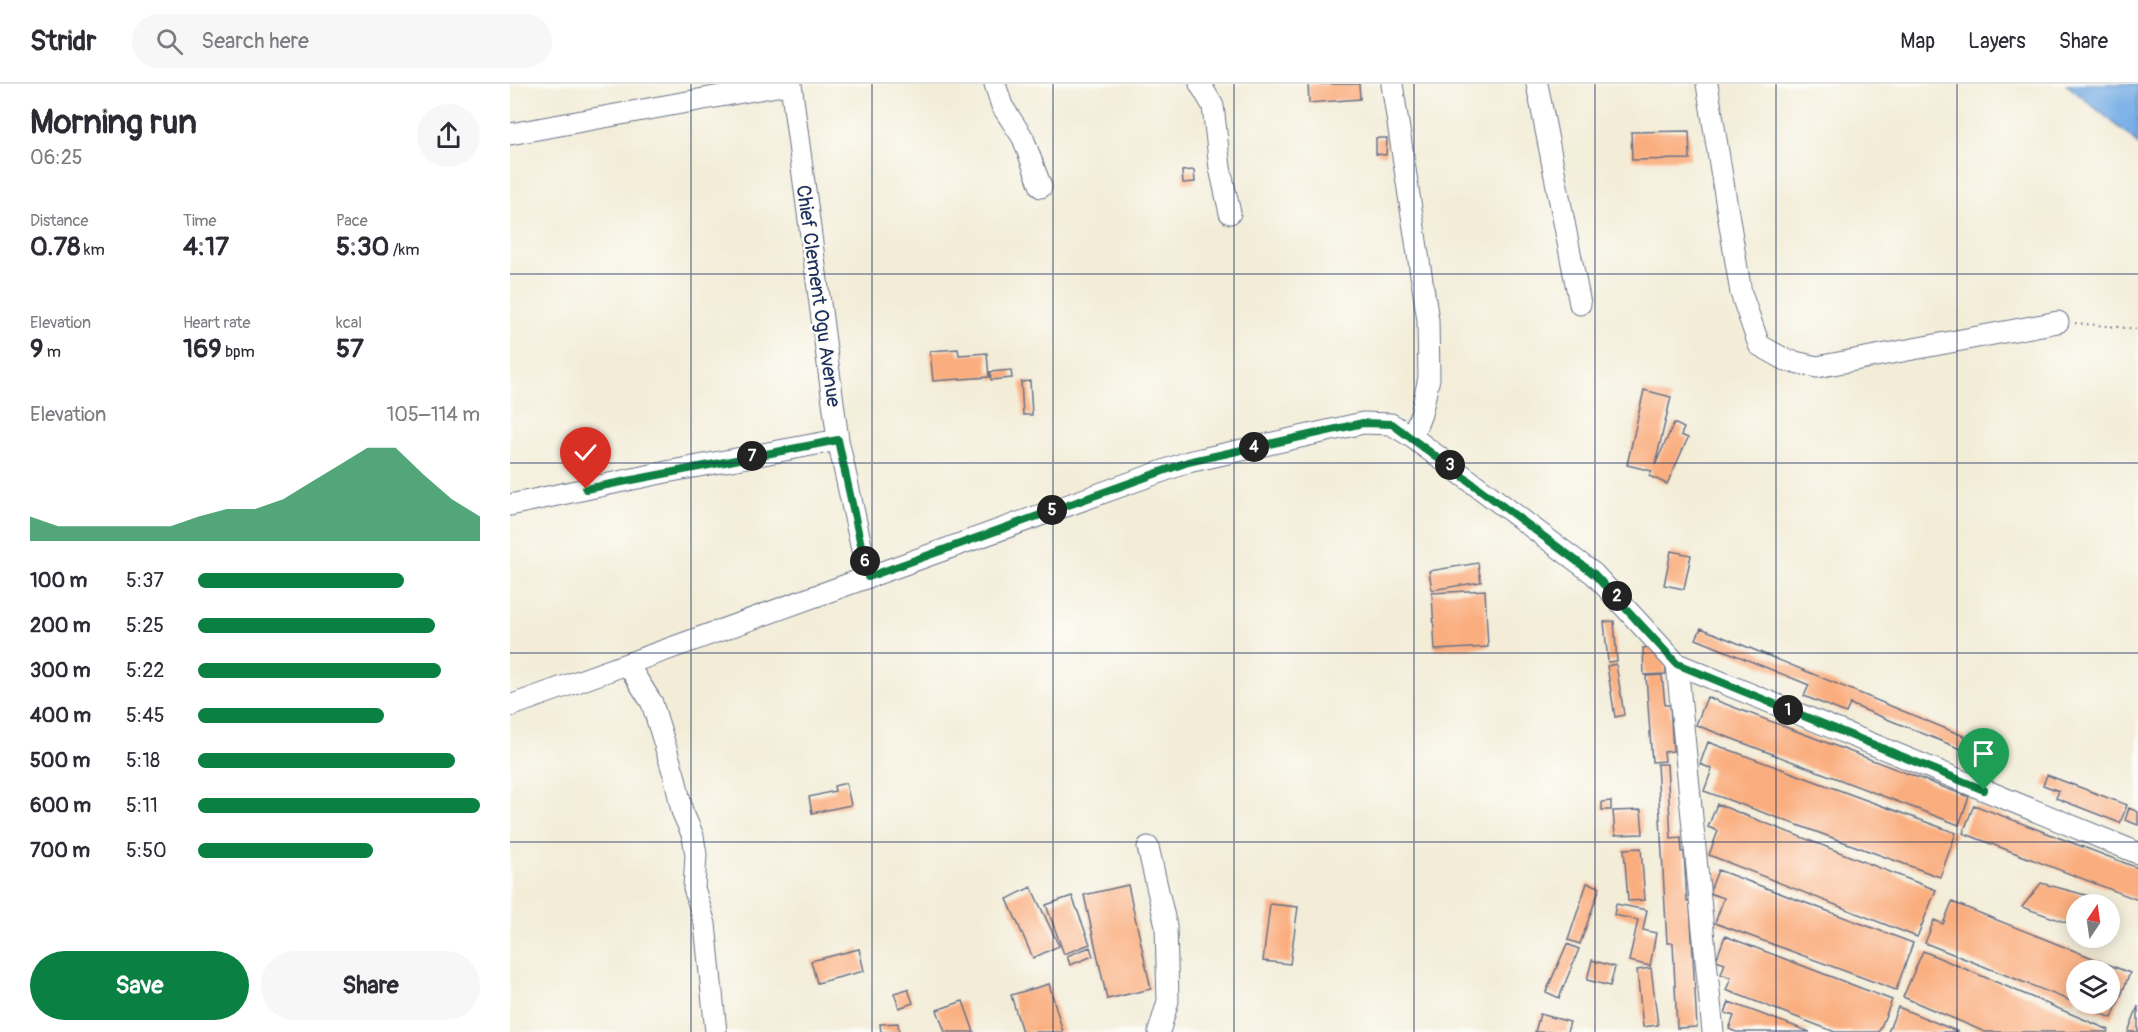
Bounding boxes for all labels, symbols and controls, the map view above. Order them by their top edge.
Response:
search box [132,14,552,68]
text: Stridr [30,24,96,59]
icon: search [153,25,186,58]
text: Search here [201,27,309,55]
text: Map [1900,28,1935,55]
text: Layers [1968,28,2026,55]
text: Share [2059,28,2108,55]
text: Morning run [30,102,197,143]
button: share [417,104,480,167]
text: 06:25 [30,145,83,170]
street label: Chief Clement Ogu Avenue [791,183,846,409]
text: Distance [30,211,89,231]
text: Time [183,211,216,231]
text: Pace [336,211,368,231]
text: 0.78 [30,231,80,263]
text: 4:17 [183,231,229,263]
text: 5:30 [336,231,389,263]
text: km [80,240,105,260]
text: /km [389,240,419,260]
text: Elevation [30,313,91,333]
text: Heart rate [183,313,250,333]
text: kcal [336,313,362,333]
text: 9 [30,333,43,365]
text: 169 [183,333,222,365]
text: 57 [336,333,364,365]
text: m [43,342,61,362]
text: bpm [222,342,255,362]
text: Elevation [30,402,106,427]
text: 105–114 m [387,402,480,427]
pin [560,427,611,489]
pin: 4 [1239,432,1269,462]
icon: check [569,436,602,469]
text: 4 [1249,437,1259,457]
pin: 7 [737,441,767,471]
text: 7 [748,446,756,466]
pin: 3 [1435,450,1465,480]
text: 3 [1446,455,1454,475]
pin: 5 [1037,495,1067,525]
text: 5 [1048,500,1056,520]
pin: 6 [850,546,880,576]
text: 6 [860,551,870,571]
text: 100 m [30,568,87,593]
text: 5:37 [126,568,164,593]
pin: 2 [1602,581,1632,611]
text: 2 [1613,586,1621,606]
text: 200 m [30,613,91,638]
text: 5:25 [126,613,164,638]
text: 300 m [30,658,91,683]
text: 5:22 [126,658,165,683]
pin: 1 [1773,695,1803,725]
text: 1 [1785,700,1791,720]
text: 400 m [30,703,91,728]
text: 5:45 [126,703,165,728]
pin [1958,728,2009,790]
icon: arrive [1967,737,2000,770]
text: 500 m [30,748,90,773]
text: 5:18 [126,748,160,773]
text: 600 m [30,793,91,818]
text: 5:11 [126,793,158,818]
text: 700 m [30,838,90,863]
text: 5:50 [126,838,167,863]
north arrow [2066,894,2120,948]
map controls [2066,894,2120,1014]
button: Save [30,951,249,1020]
button: Share [261,951,480,1020]
button: layers [2066,960,2120,1014]

